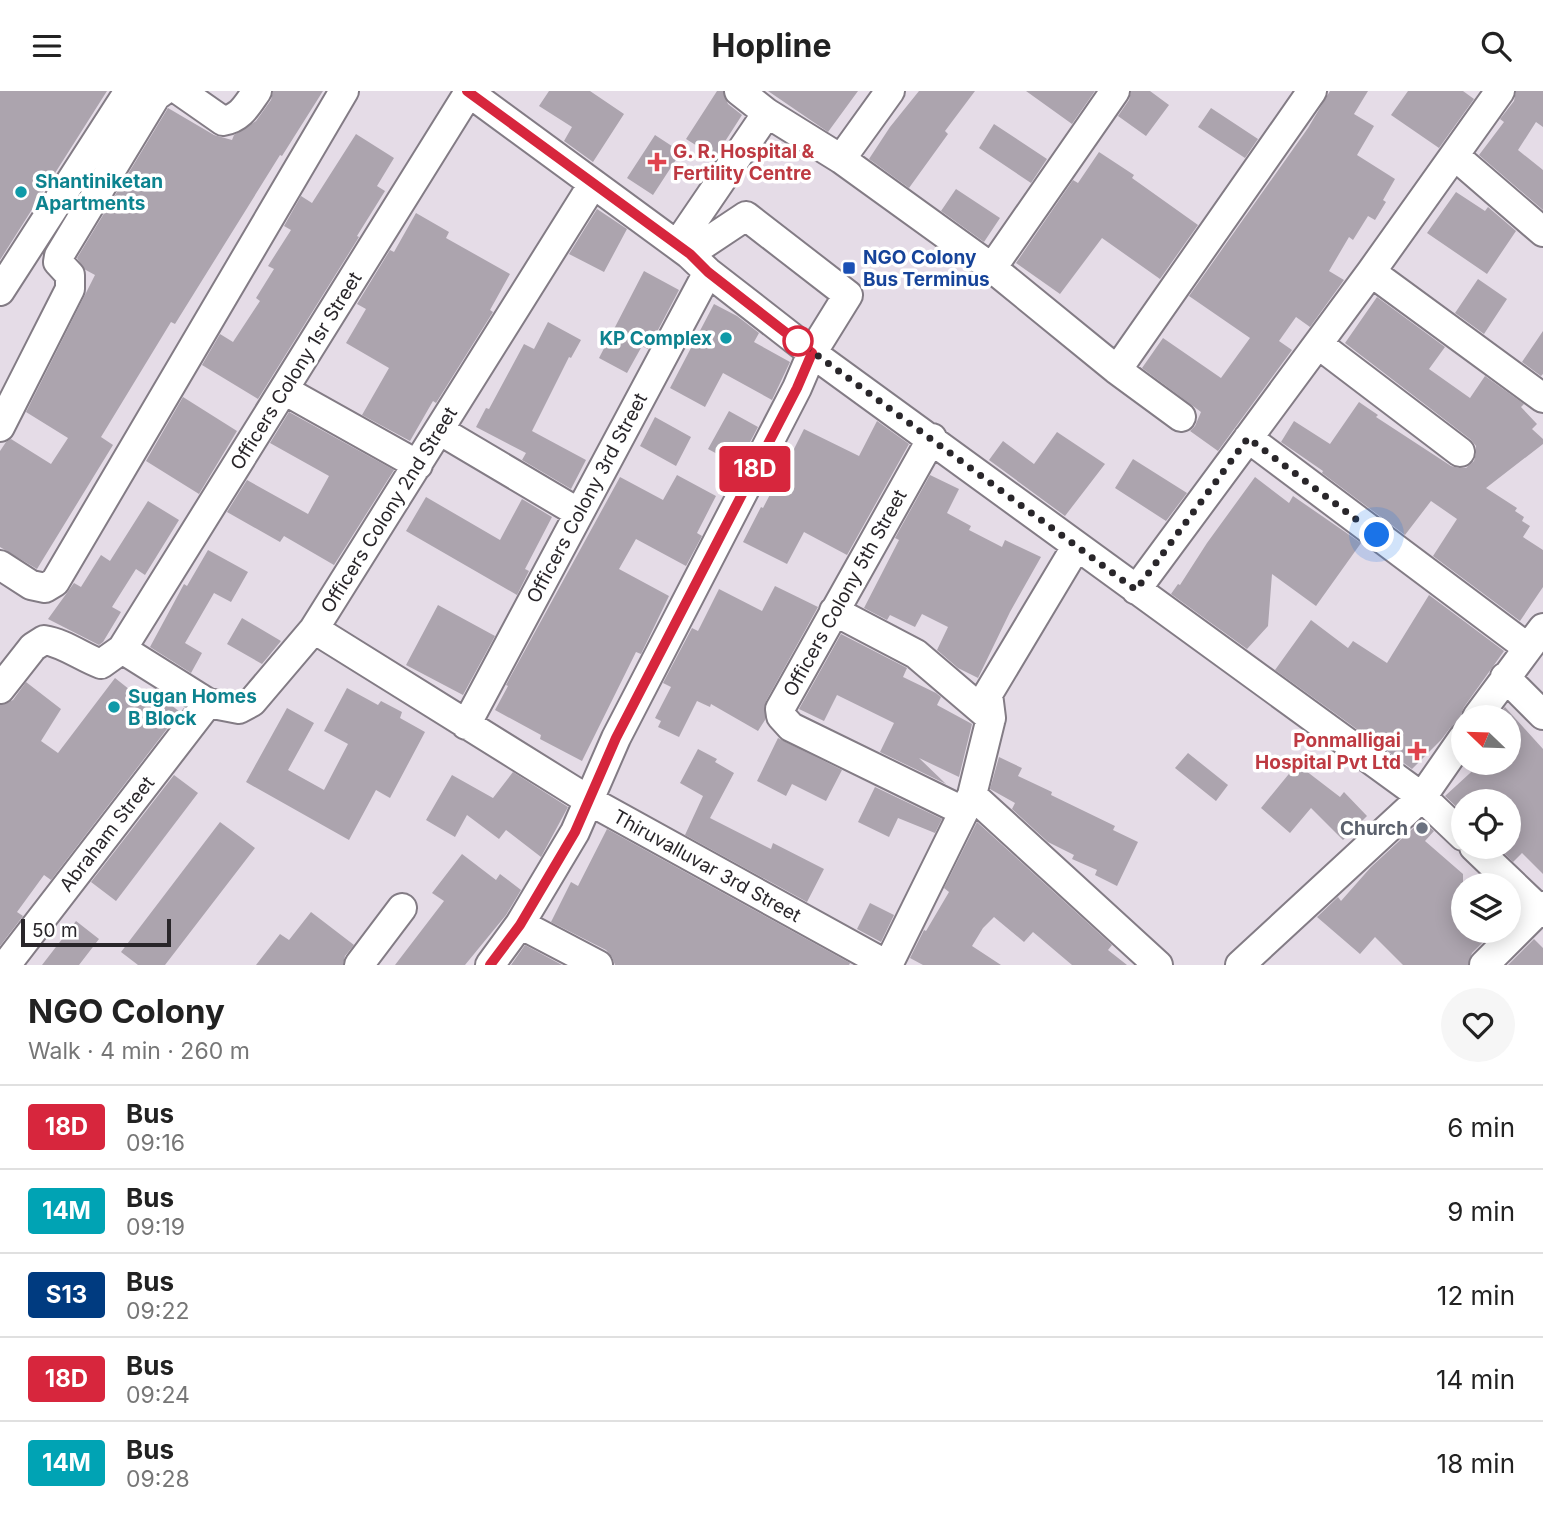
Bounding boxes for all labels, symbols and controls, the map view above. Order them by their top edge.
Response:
text: Hopline [711,26,832,65]
icon: menu [28,27,66,65]
icon: search [1477,27,1515,65]
place label: G. R. Hospital & Fertility Centre [673,140,815,185]
marker: G. R. Hospital & Fertility Centre [647,152,667,172]
place label: Shantiniketan Apartments [35,170,163,215]
marker: Shantiniketan Apartments [13,184,29,200]
place label: NGO Colony Bus Terminus [863,246,990,291]
marker: NGO Colony Bus Terminus [841,260,857,276]
street label: Officers Colony 1sr Street [226,268,366,474]
unlabelled marker [783,326,813,356]
place label: KP Complex [599,327,712,350]
marker: KP Complex [718,330,734,346]
street label: Officers Colony 3rd Street [522,389,652,607]
street label: Officers Colony 2nd Street [316,403,462,617]
line badge: 18D [715,446,795,492]
text: 18D [733,454,777,483]
street label: Officers Colony 5th Street [778,485,912,701]
your location [1359,517,1394,552]
place label: Sugan Homes B Block [128,685,257,730]
marker: Sugan Homes B Block [106,699,122,715]
north arrow [1451,705,1521,775]
map controls [1451,705,1521,943]
place label: Ponmalligai Hospital Pvt Ltd [1255,729,1401,774]
marker: Ponmalligai Hospital Pvt Ltd [1407,741,1427,761]
street label: Abraham Street [55,772,159,896]
button: locate [1451,789,1521,859]
street label: Thiruvalluvar 3rd Street [609,805,805,927]
place label: Church [1340,817,1408,840]
marker: Church [1414,820,1430,836]
button: layers [1451,873,1521,943]
scale bar [21,916,172,948]
text: 50 m [32,919,78,942]
button: heart [1441,988,1515,1062]
text: NGO Colony [28,991,225,1031]
text: Walk · 4 min · 260 m [28,1037,250,1065]
text: Bus [126,1098,174,1129]
text: 18D [45,1112,88,1141]
text: 6 min [1447,1112,1515,1143]
text: 09:16 [126,1129,185,1157]
text: Bus [126,1182,174,1213]
text: 14M [42,1196,91,1225]
text: 9 min [1447,1196,1515,1227]
text: 09:19 [126,1213,185,1241]
text: Bus [126,1266,174,1297]
text: S13 [46,1280,87,1309]
text: 12 min [1437,1280,1515,1311]
text: 09:22 [126,1297,189,1325]
text: Bus [126,1350,174,1381]
text: 18D [45,1364,88,1393]
text: 14 min [1436,1364,1515,1395]
text: 09:24 [126,1381,190,1409]
text: Bus [126,1434,174,1465]
text: 14M [42,1448,91,1477]
text: 18 min [1437,1448,1515,1479]
text: 09:28 [126,1465,190,1493]

